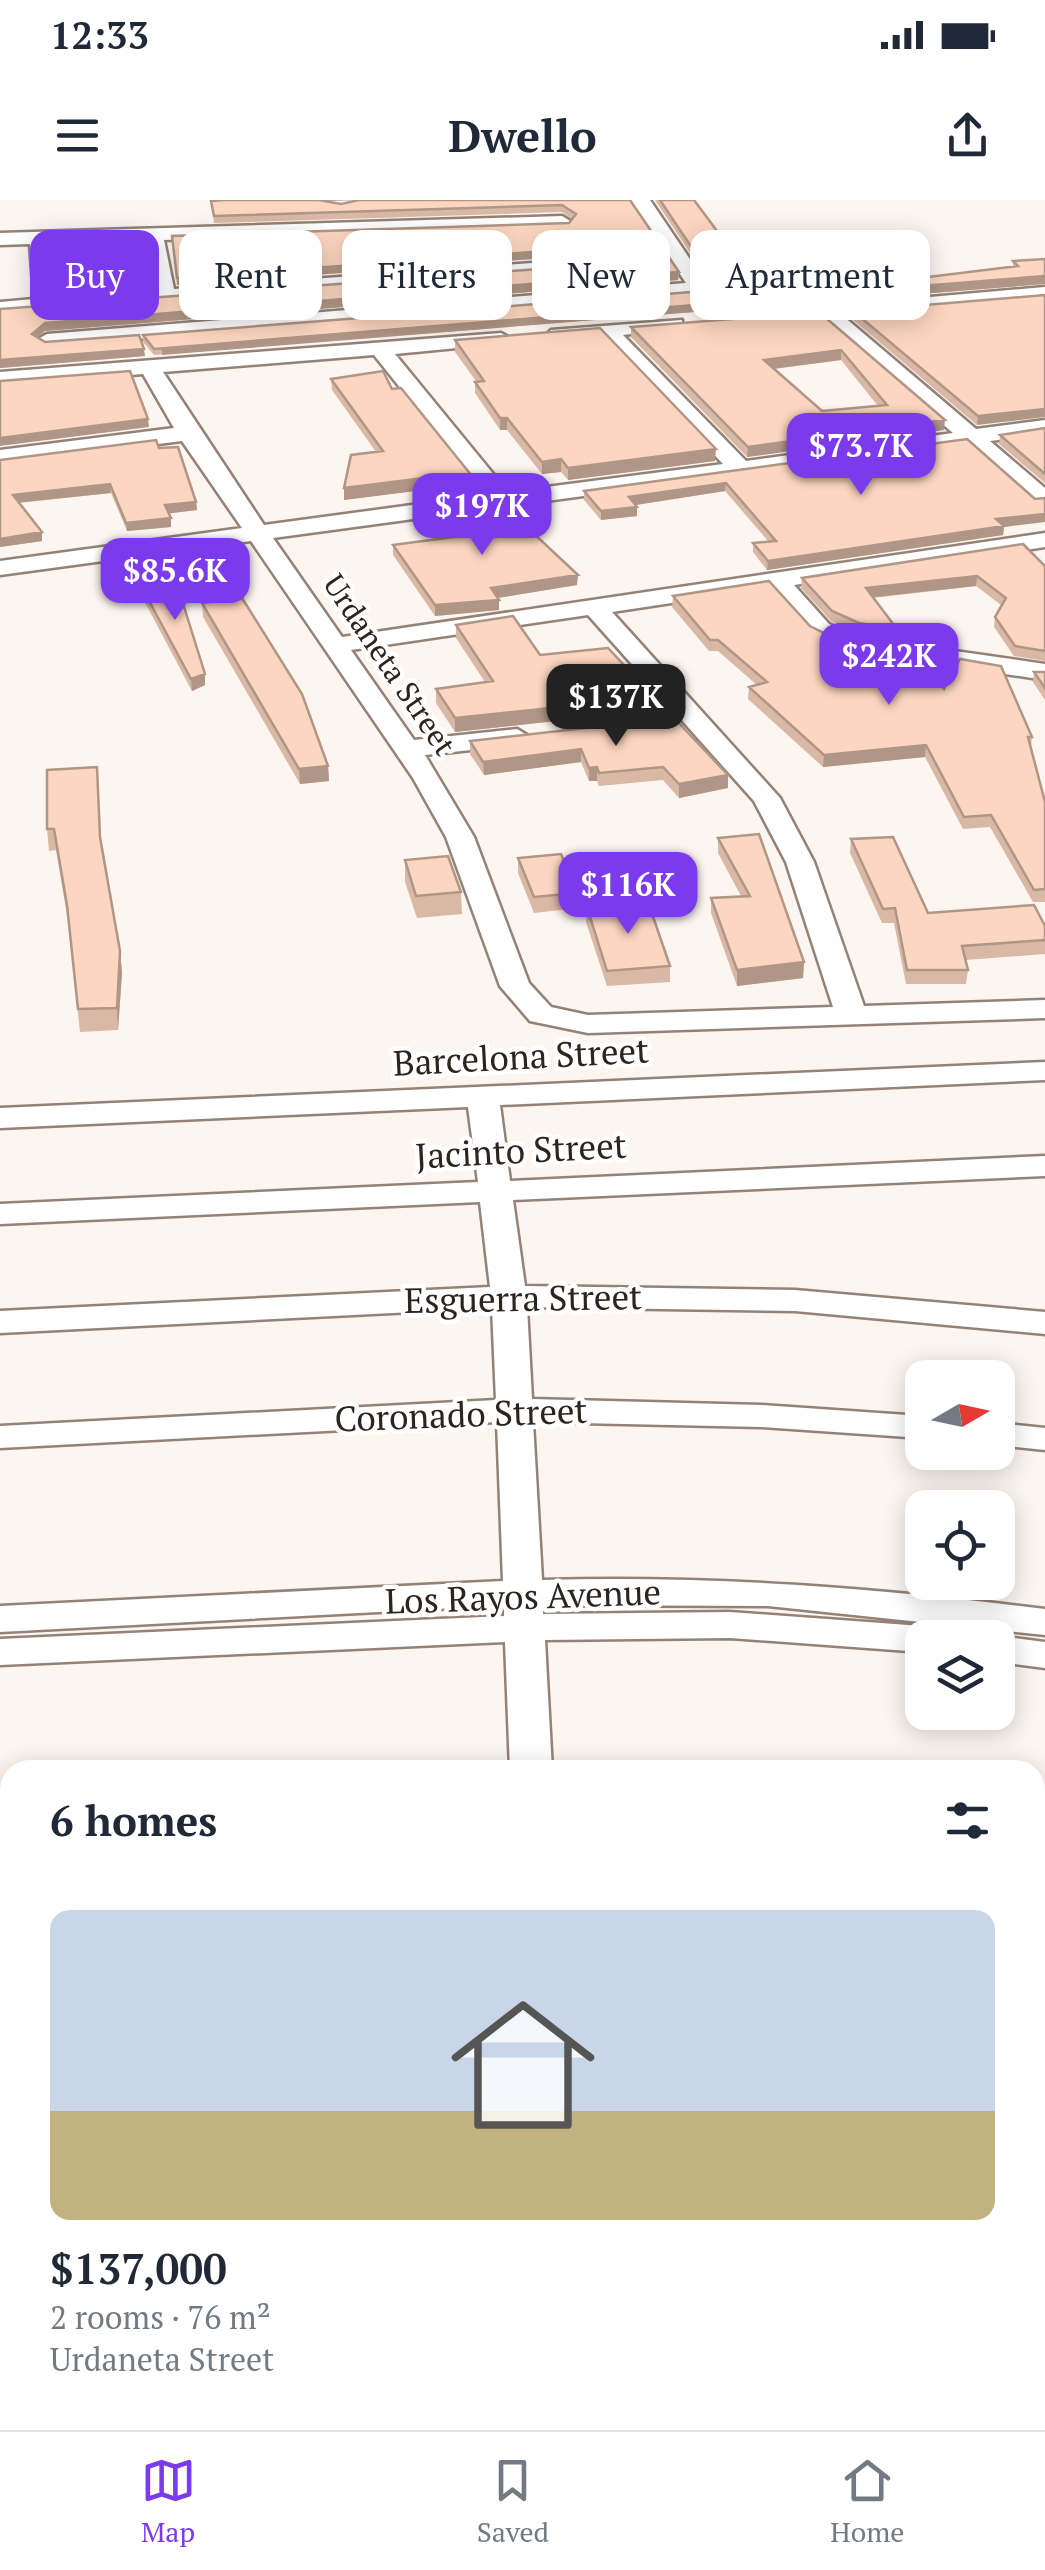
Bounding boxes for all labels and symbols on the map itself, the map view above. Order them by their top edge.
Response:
pin: $73.7K [780,413,942,498]
pin: $197K [412,473,552,558]
pin: $85.6K [94,538,256,623]
street label: Urdaneta Street [315,566,465,763]
pin: $242K [819,623,959,708]
pin: $137K [546,664,686,749]
pin: $116K [558,852,698,937]
street label: Barcelona Street [392,1026,650,1086]
street label: Jacinto Street [414,1121,628,1179]
street label: Esguerra Street [404,1273,642,1323]
north arrow [905,1360,1015,1470]
street label: Coronado Street [334,1387,588,1441]
street label: Los Rayos Avenue [384,1568,662,1624]

